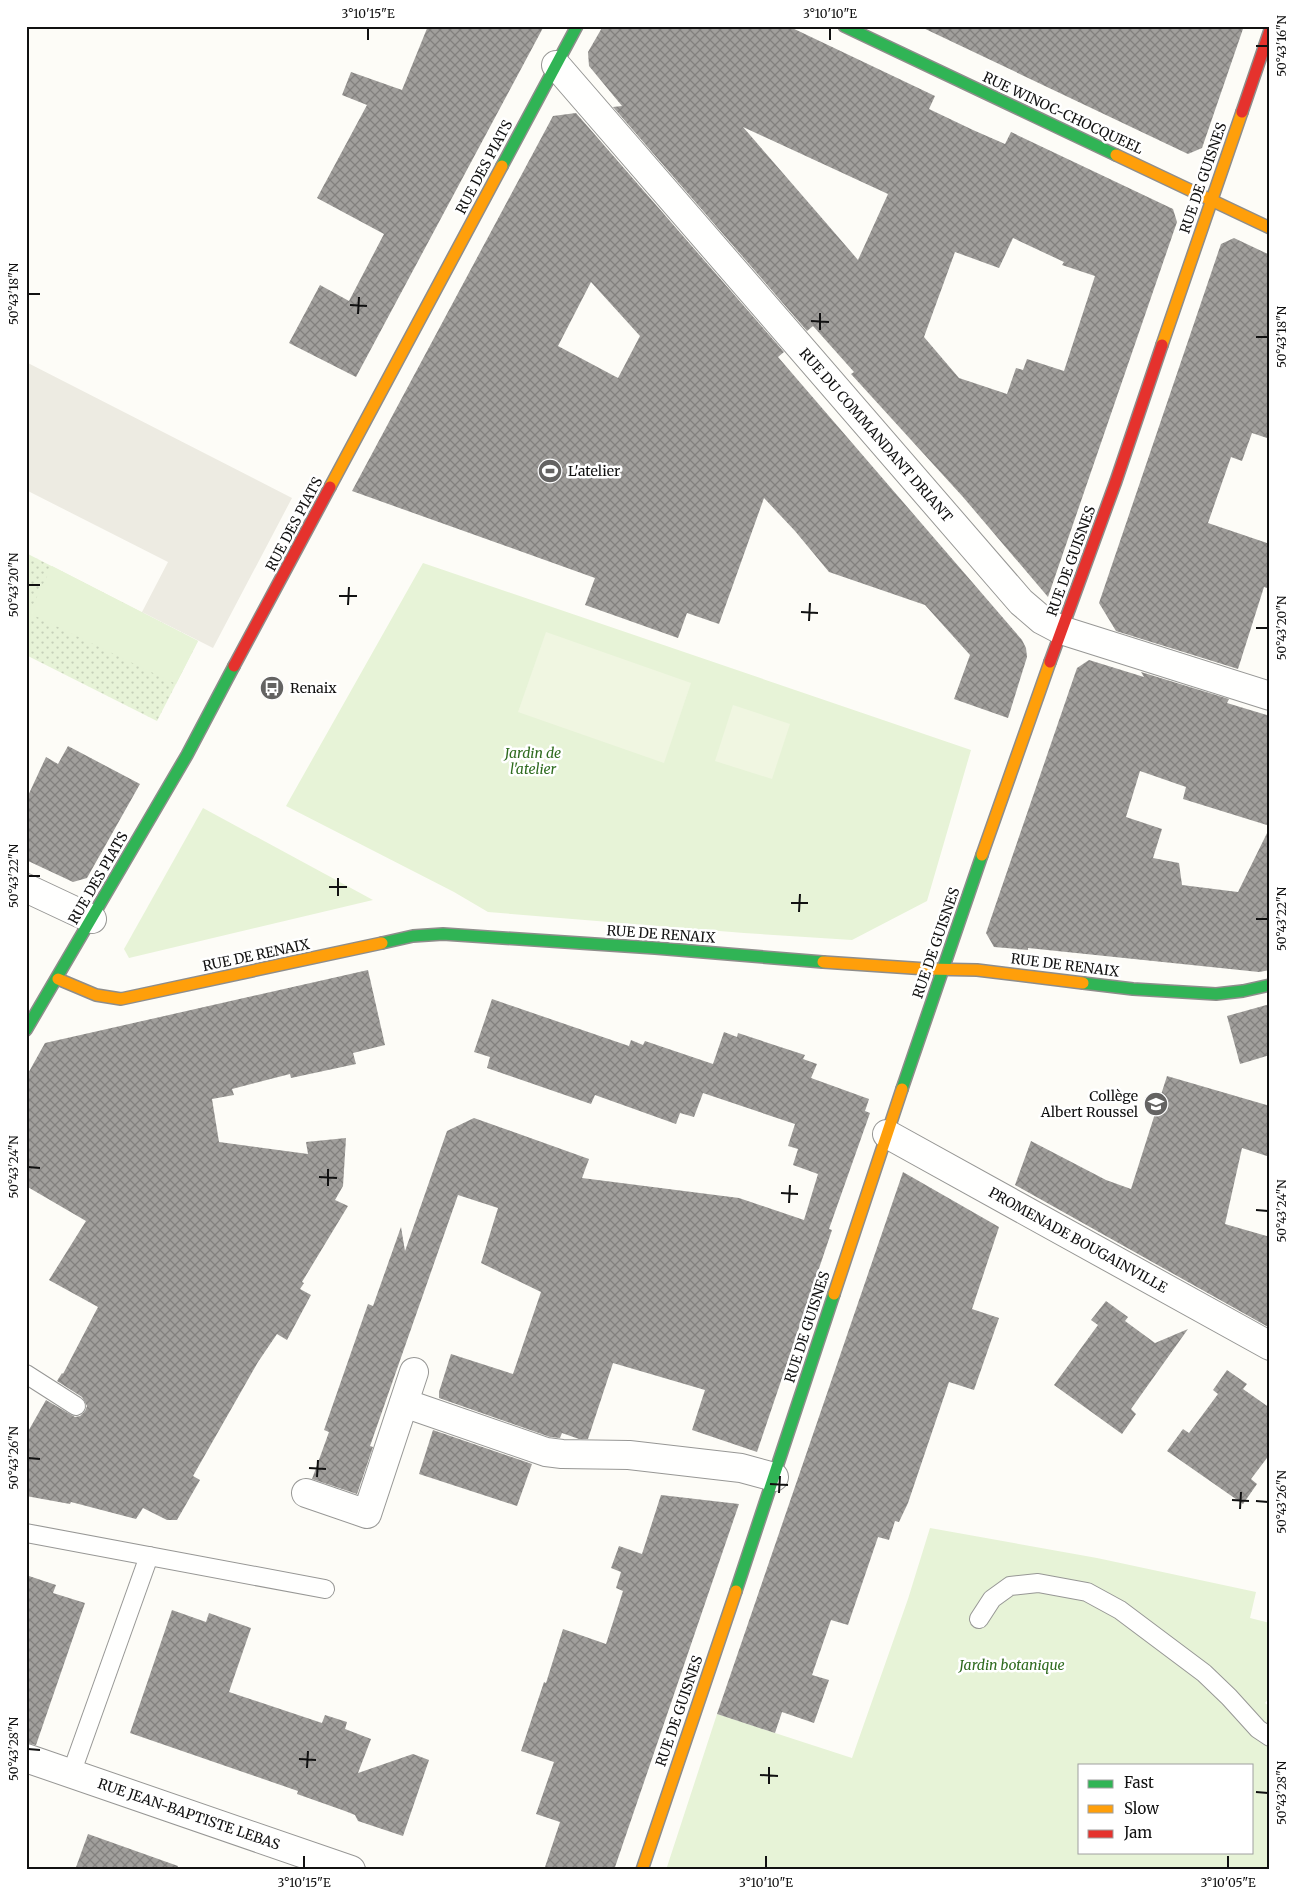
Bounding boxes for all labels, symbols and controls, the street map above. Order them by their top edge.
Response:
text: 3°10'15"E [342,6,395,21]
text: 3°10'10"E [803,6,857,21]
text: 50°43'16"N [1274,14,1289,77]
street label: RUE WINOC-CHOCQUEEL [980,68,1146,158]
street label: RUE DES PIATS [452,117,516,217]
street label: RUE DE GUISNES [1176,120,1230,236]
text: 50°43'18"N [6,262,21,325]
text: 50°43'18"N [1274,305,1289,368]
street label: RUE DU COMMANDANT DRIANT [796,344,957,526]
sports icon: L'atelier [537,458,563,484]
place label: L'atelier [568,462,620,480]
street label: RUE DES PIATS [262,474,326,574]
street label: RUE DE GUISNES [1043,503,1099,619]
text: 50°43'20"N [6,552,21,617]
text: 50°43'20"N [1274,595,1289,660]
bus stop icon: Renaix [259,675,285,701]
place label: Renaix [290,679,337,697]
park label: Jardin de l'atelier [503,744,561,778]
street label: RUE DES PIATS [64,829,132,927]
text: 50°43'22"N [6,843,21,908]
street label: RUE DE GUISNES [909,885,963,1001]
text: 50°43'22"N [1274,886,1289,951]
street label: RUE DE RENAIX [606,921,716,947]
street label: RUE DE RENAIX [201,935,311,975]
street label: RUE DE RENAIX [1010,949,1120,981]
place label: Collège Albert Roussel [1040,1087,1139,1121]
school or university icon: Collège Albert Roussel [1143,1091,1169,1117]
text: 50°43'24"N [6,1135,21,1199]
text: 50°43'24"N [1274,1179,1289,1243]
street label: PROMENADE BOUGAINVILLE [985,1183,1171,1297]
street label: RUE DE GUISNES [780,1269,834,1385]
text: 50°43'26"N [6,1426,21,1490]
text: 50°43'26"N [1274,1470,1289,1534]
street label: RUE DE GUISNES [652,1653,706,1769]
park label: Jardin botanique [957,1656,1065,1674]
text: 50°43'28"N [6,1716,21,1781]
text: 50°43'28"N [1274,1760,1289,1825]
legend [1078,1764,1254,1854]
text: Fast [1124,1773,1154,1792]
street label: RUE JEAN-BAPTISTE LEBAS [96,1774,282,1854]
text: Slow [1124,1799,1159,1818]
text: Jam [1123,1823,1152,1842]
text: 3°10'15"E [278,1875,331,1890]
text: 3°10'10"E [739,1875,793,1890]
text: 3°10'05"E [1200,1875,1256,1890]

